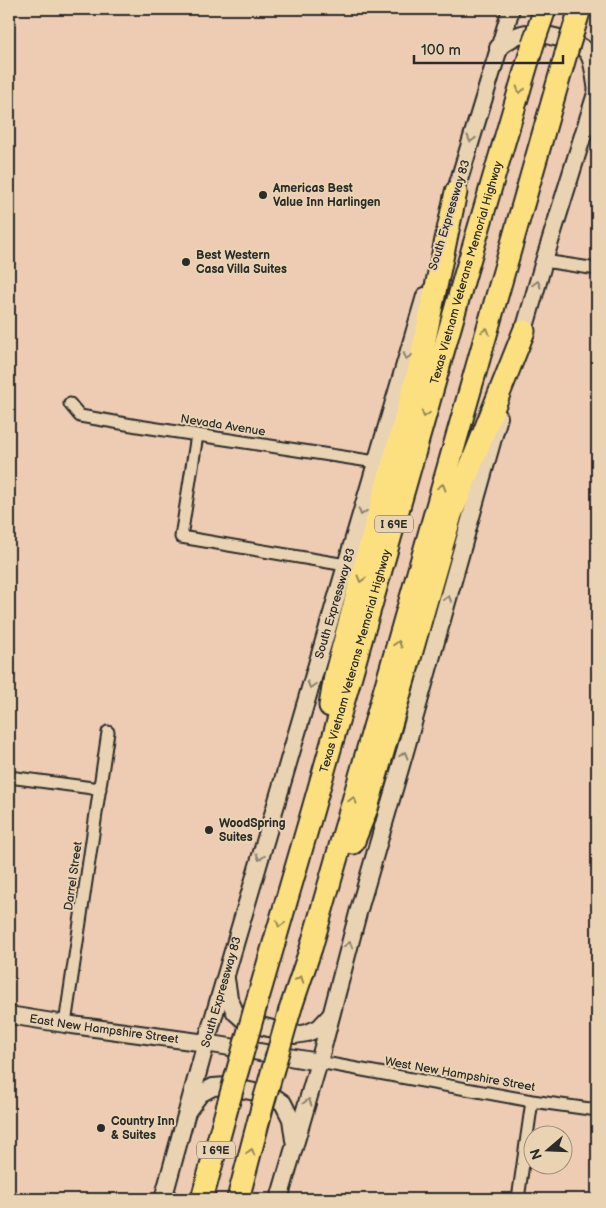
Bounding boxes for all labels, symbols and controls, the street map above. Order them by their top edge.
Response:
scale bar [414,32,562,64]
text: 100 m [421,41,461,60]
one-way arrow [515,86,525,94]
one-way arrow [467,135,477,143]
street label: South Expressway 83 [426,158,473,272]
street label: Texas Vietnam Veterans Memorial Highway [427,159,506,386]
place label: Americas Best Value Inn Harlingen [272,181,381,210]
marker: Americas Best Value Inn Harlingen [257,189,269,201]
place label: Best Western Casa Villa Suites [196,248,287,277]
marker: Best Western Casa Villa Suites [180,256,192,268]
one-way arrow [532,280,542,288]
one-way arrow [480,326,491,335]
one-way arrow [403,351,413,360]
one-way arrow [421,410,431,418]
street label: Nevada Avenue [179,411,266,440]
one-way arrow [436,484,446,492]
one-way arrow [357,507,367,516]
road number: I 69E [375,516,413,532]
street label: South Expressway 83 [312,546,359,661]
street label: Texas Vietnam Veterans Memorial Highway [317,547,395,775]
one-way arrow [356,574,367,583]
one-way arrow [442,594,453,603]
one-way arrow [392,640,402,648]
one-way arrow [307,680,317,688]
one-way arrow [399,752,409,760]
one-way arrow [347,796,358,804]
place label: WoodSpring Suites [219,816,286,845]
marker: WoodSpring Suites [203,824,215,836]
street label: Darrel Street [61,840,86,912]
one-way arrow [256,853,266,861]
one-way arrow [275,919,285,928]
street label: South Expressway 83 [198,935,245,1049]
one-way arrow [344,942,354,950]
one-way arrow [294,975,304,983]
street label: East New Hampshire Street [28,1011,180,1047]
street label: West New Hampshire Street [383,1054,537,1095]
one-way arrow [302,1099,312,1107]
place label: Country Inn & Suites [111,1114,175,1143]
marker: Country Inn & Suites [95,1122,107,1134]
north arrow [524,1126,574,1176]
road number: I 69E [197,1142,235,1158]
text: N [526,1146,546,1162]
one-way arrow [245,1149,255,1157]

